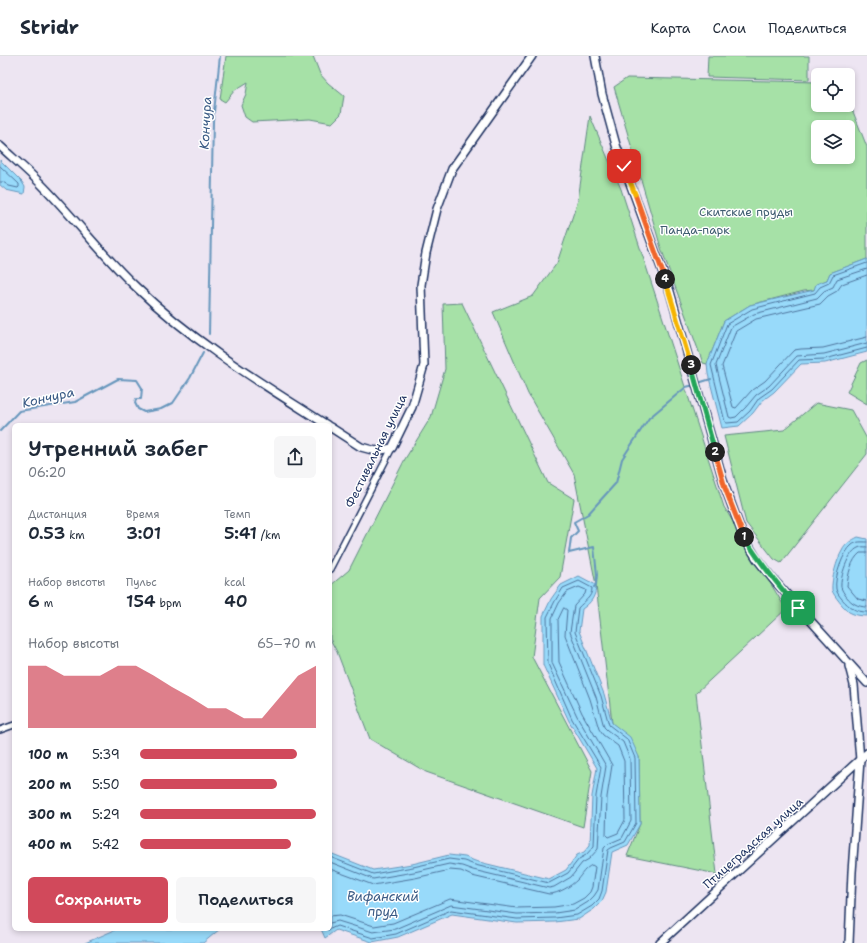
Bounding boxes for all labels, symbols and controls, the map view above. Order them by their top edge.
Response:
text: Stridr [20,15,79,40]
text: Карта [650,19,691,37]
text: Слои [713,19,746,37]
text: Поделиться [768,19,847,37]
map controls [811,68,855,164]
button: locate [811,68,855,112]
water label: Кончура [196,96,215,150]
button: layers [811,120,855,164]
pin [607,149,641,183]
icon: check [613,155,635,177]
park label: Скитские пруды [699,204,793,220]
park label: Панда-парк [660,222,730,238]
pin: 4 [655,269,675,289]
text: 4 [661,271,669,286]
pin: 3 [681,355,701,375]
text: 3 [687,357,695,372]
water label: Кончура [20,383,76,412]
street label: Фестивальная улица [342,391,411,510]
text: Утренний забег [28,434,208,463]
button: share [274,436,316,478]
pin: 2 [705,442,725,462]
text: 2 [711,444,719,459]
text: 06:20 [28,464,66,481]
text: Дистанция [28,507,87,522]
text: Время [126,507,160,522]
text: Темп [224,507,251,522]
text: 0.53 [28,522,65,544]
text: 3:01 [126,522,161,544]
text: 5:41 [224,522,257,544]
pin: 1 [734,527,754,547]
text: km [65,528,85,543]
text: /km [257,528,280,543]
text: 1 [741,529,747,544]
text: Набор высоты [28,575,105,590]
text: Пульс [126,575,157,590]
text: kcal [224,575,245,590]
text: 6 [28,590,40,612]
text: 154 [126,590,156,612]
text: 40 [224,590,248,612]
pin [781,591,815,625]
text: m [40,596,53,611]
text: bpm [156,596,182,611]
icon: arrive [787,597,809,619]
text: Набор высоты [28,635,119,652]
text: 65–70 m [257,635,316,652]
text: 100 m [28,746,68,763]
text: 5:39 [92,746,120,763]
text: 200 m [28,776,71,793]
text: 5:50 [92,776,120,793]
street label: Птицеградская улица [700,793,807,892]
text: 300 m [28,806,72,823]
text: 5:29 [92,806,120,823]
text: 400 m [28,836,72,853]
text: 5:42 [92,836,120,853]
button: Сохранить [28,877,168,923]
button: Поделиться [176,877,316,923]
water label: Вифанский пруд [347,888,419,920]

